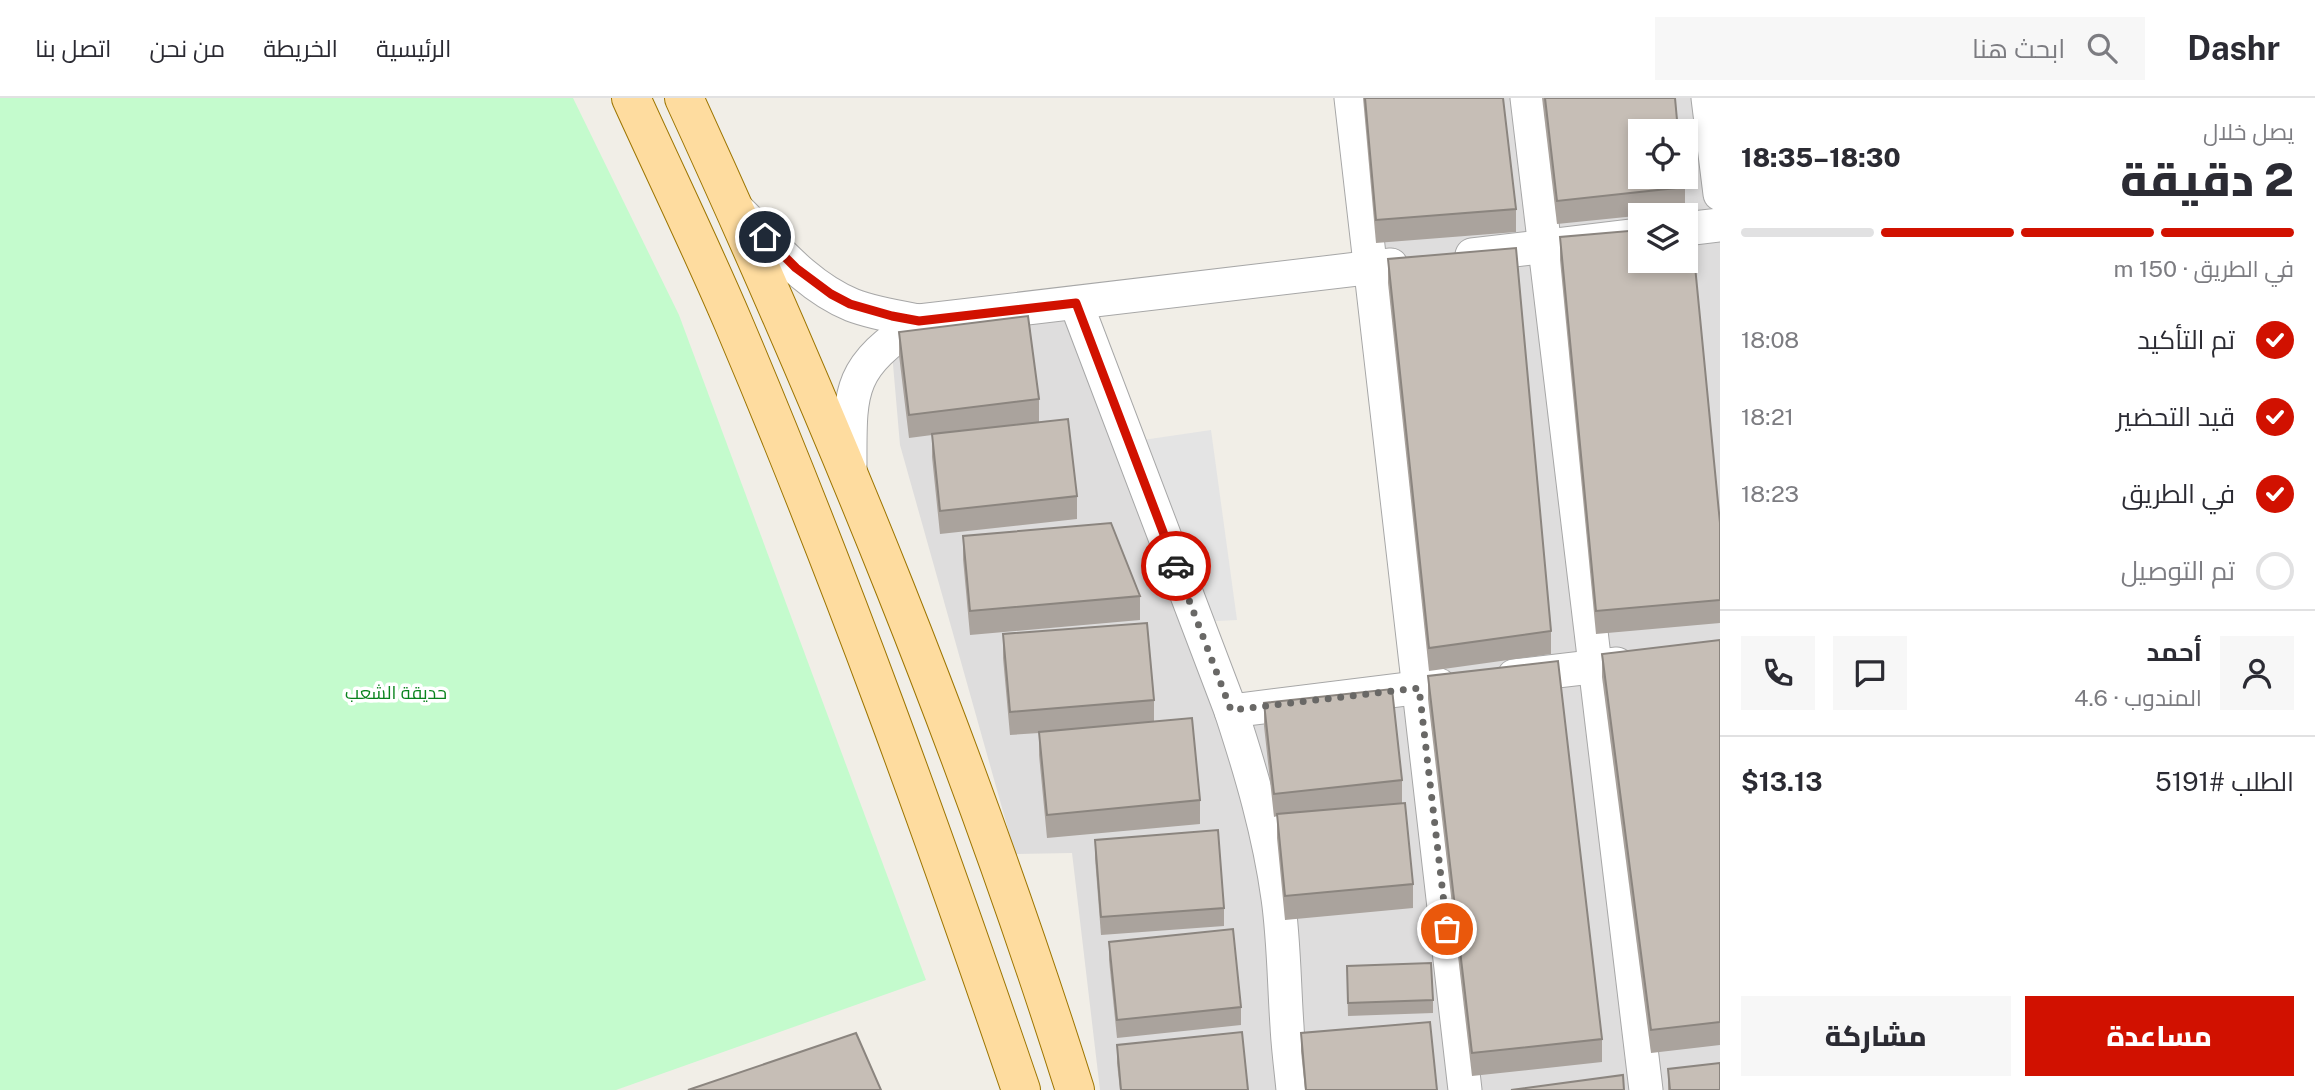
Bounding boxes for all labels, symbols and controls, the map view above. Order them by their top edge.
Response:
search box [1655,17,2145,80]
icon: search [2083,29,2121,67]
text: Dashr [2187,29,2280,67]
text: ابحث هنا [1972,33,2065,64]
text: اتصل بنا [35,34,112,62]
text: من نحن [150,34,225,62]
text: الخريطة [263,34,338,62]
text: الرئيسية [376,34,451,62]
text: يصل خلال [2203,118,2294,145]
map controls [1628,119,1698,273]
button: locate [1628,119,1698,189]
text: 18:30–18:35 [1741,142,1901,173]
text: 2 دقيقة [2120,152,2294,206]
button: layers [1628,203,1698,273]
pin [735,207,795,267]
icon: home [746,218,784,256]
text: في الطريق · 150 m [2114,255,2294,282]
icon: check [2256,321,2294,359]
text: تم التأكيد [2137,324,2235,355]
text: 18:08 [1741,326,1799,353]
icon: check [2256,398,2294,436]
text: قيد التحضير [2116,401,2235,432]
text: 18:21 [1741,403,1794,430]
icon: check [2256,475,2294,513]
text: في الطريق [2121,478,2235,509]
text: 18:23 [1741,480,1799,507]
courier [1141,531,1211,601]
icon: car [1157,547,1195,585]
text: تم التوصيل [2121,555,2235,586]
button: phone [1741,636,1815,710]
button: chat [1833,636,1907,710]
text: أحمد [2146,636,2202,667]
button: person [2220,636,2294,710]
park label: حديقة الشعب [345,682,447,703]
text: المندوب · 4.6 [2074,684,2202,711]
text: $13.13 [1741,766,1823,797]
text: الطلب #5191 [2155,766,2294,797]
pin [1417,899,1477,959]
icon: bag [1428,910,1466,948]
button: مشاركة [1741,996,2011,1076]
button: مساعدة [2025,996,2294,1076]

